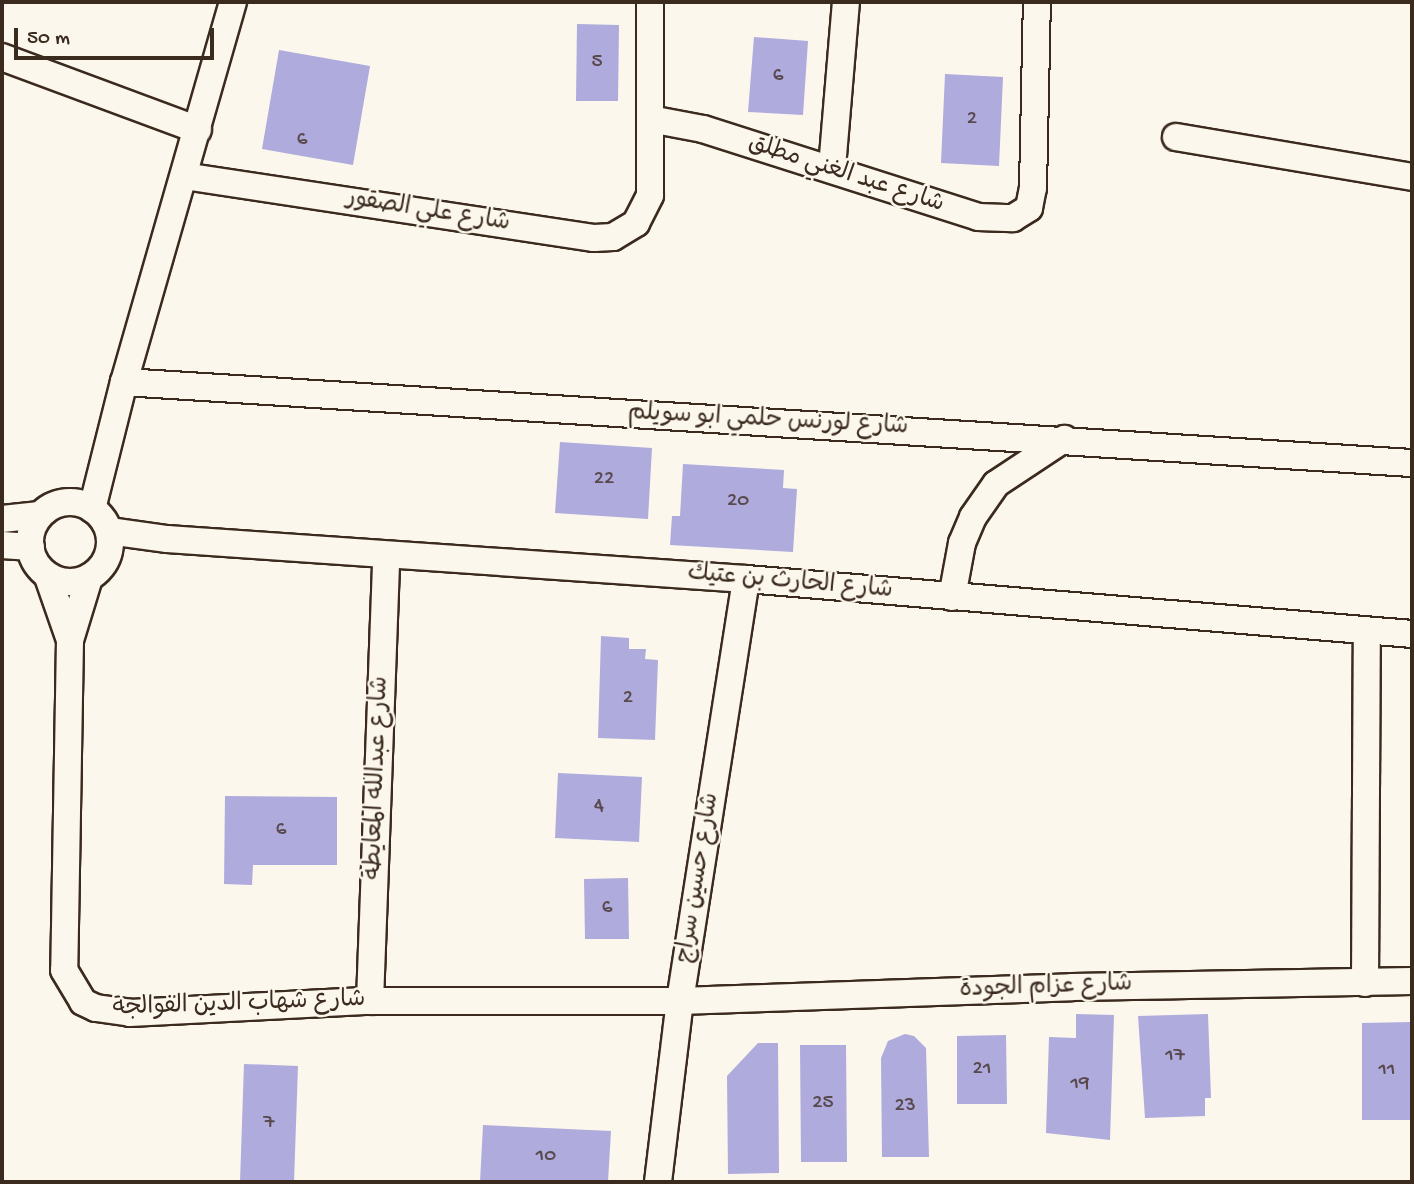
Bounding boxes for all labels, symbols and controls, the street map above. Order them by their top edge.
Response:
scale bar [18,14,217,58]
text: 50 m [27,27,70,52]
house number: 5 [591,50,603,76]
house number: 6 [773,64,783,90]
house number: 2 [967,107,977,133]
house number: 6 [297,128,307,154]
street label: شارع عبد الغني مطلق [744,130,948,220]
street label: شارع علي الصقور [344,185,512,239]
street label: شارع لورنس حلمي ابو سويلم [627,399,909,443]
house number: 22 [594,467,614,493]
house number: 20 [727,489,749,515]
street label: شارع الحارث بن عتيك [686,560,894,606]
street label: شارع عبدالله المعايطة [360,676,396,880]
house number: 2 [623,686,633,712]
street label: شارع حسين سراج [671,791,727,965]
house number: 4 [594,794,604,820]
house number: 6 [276,818,286,844]
house number: 6 [602,896,612,922]
street label: شارع عزام الجودة [959,971,1133,1005]
street label: شارع شهاب الدين الفوالجة [112,986,366,1024]
house number: 17 [1165,1044,1185,1070]
house number: 21 [973,1057,991,1083]
house number: 11 [1379,1058,1395,1084]
house number: 19 [1070,1072,1090,1098]
house number: 25 [812,1091,834,1117]
house number: 23 [894,1094,916,1120]
house number: 7 [264,1111,274,1137]
house number: 10 [536,1144,556,1170]

